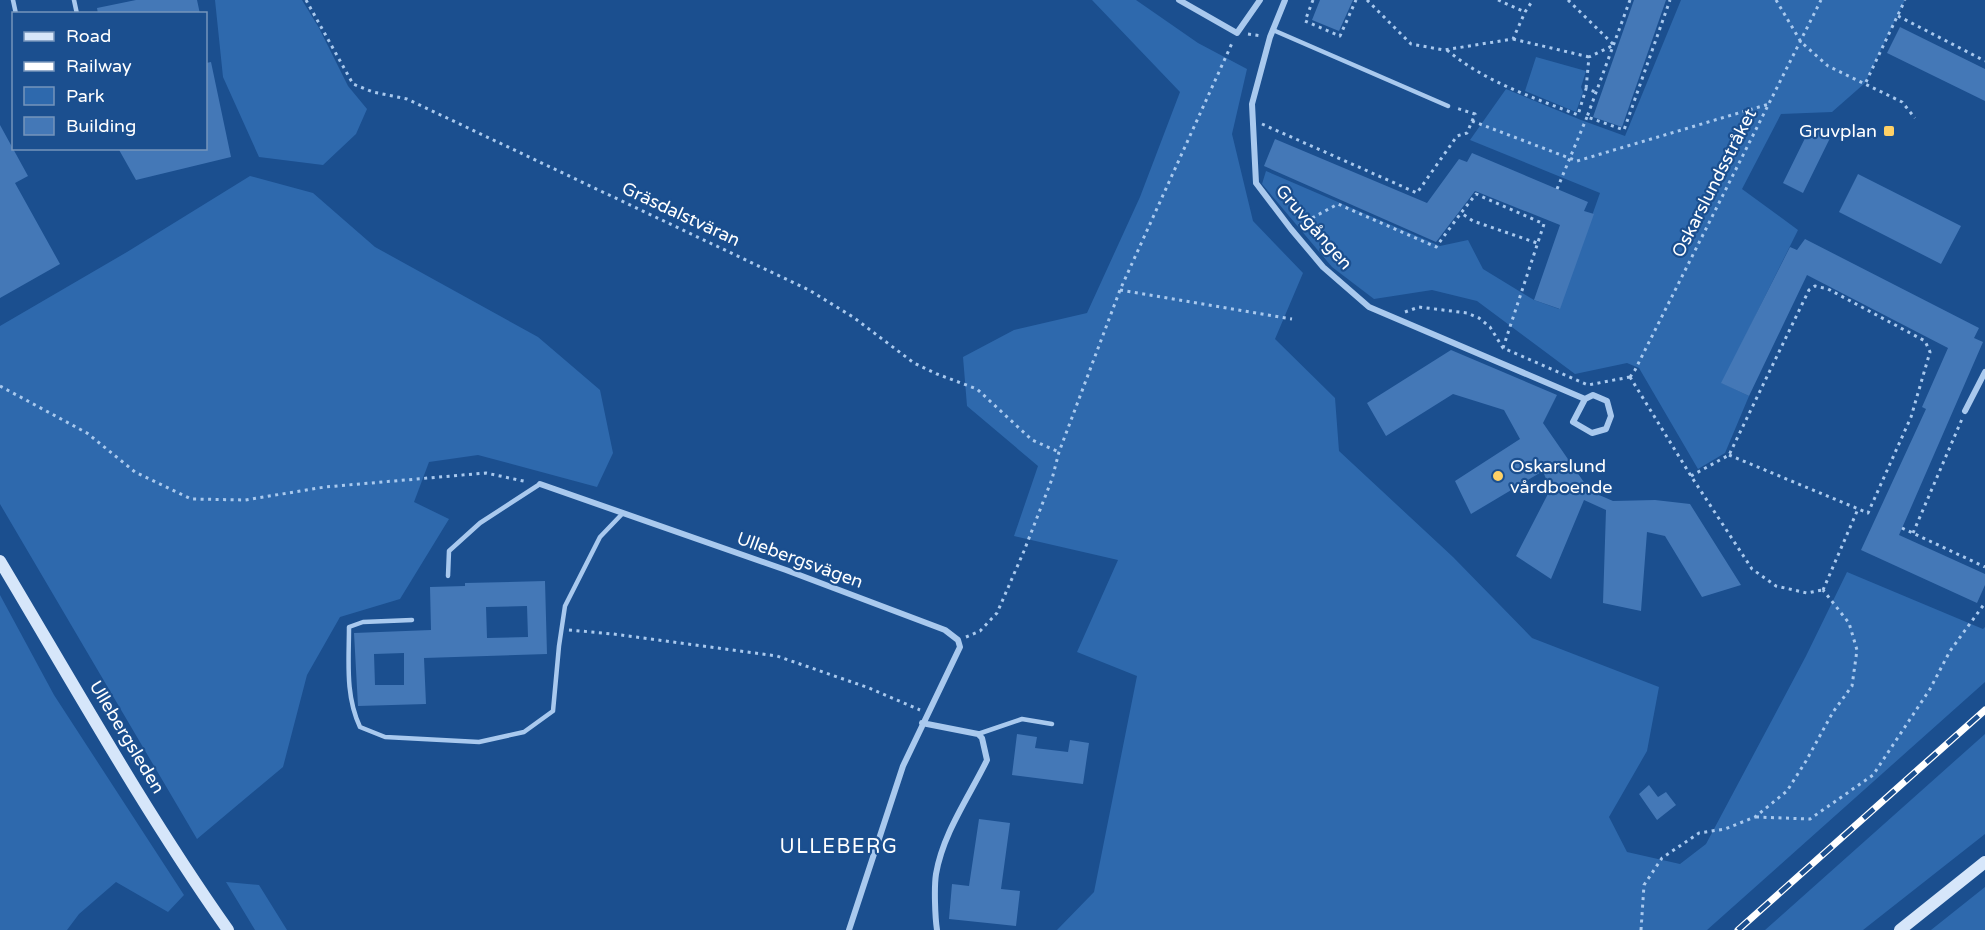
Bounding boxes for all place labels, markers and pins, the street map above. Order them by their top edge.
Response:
place label: Gruvplan [1799,120,1877,142]
marker: Gruvplan [1882,124,1896,138]
place label: Oskarslund vårdboende [1510,455,1613,498]
marker: Oskarslund vårdboende [1491,469,1505,483]

